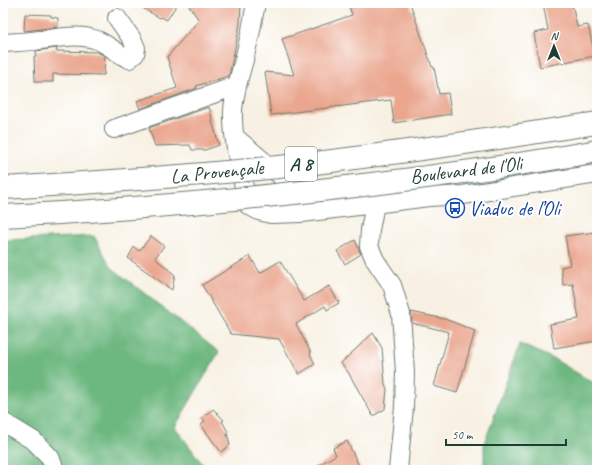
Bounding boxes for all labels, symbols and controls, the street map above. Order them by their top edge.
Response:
north arrow [534,26,574,66]
text: N [551,29,560,43]
road number: A 8 [285,147,317,181]
street label: Boulevard de l'Oli [409,150,526,189]
street label: La Provençale [169,155,266,189]
place label: Viaduc de l’Oli [469,196,562,221]
bus stop icon: Viaduc de l’Oli [444,197,466,219]
scale bar [446,421,566,447]
text: 50 m [452,427,474,443]

